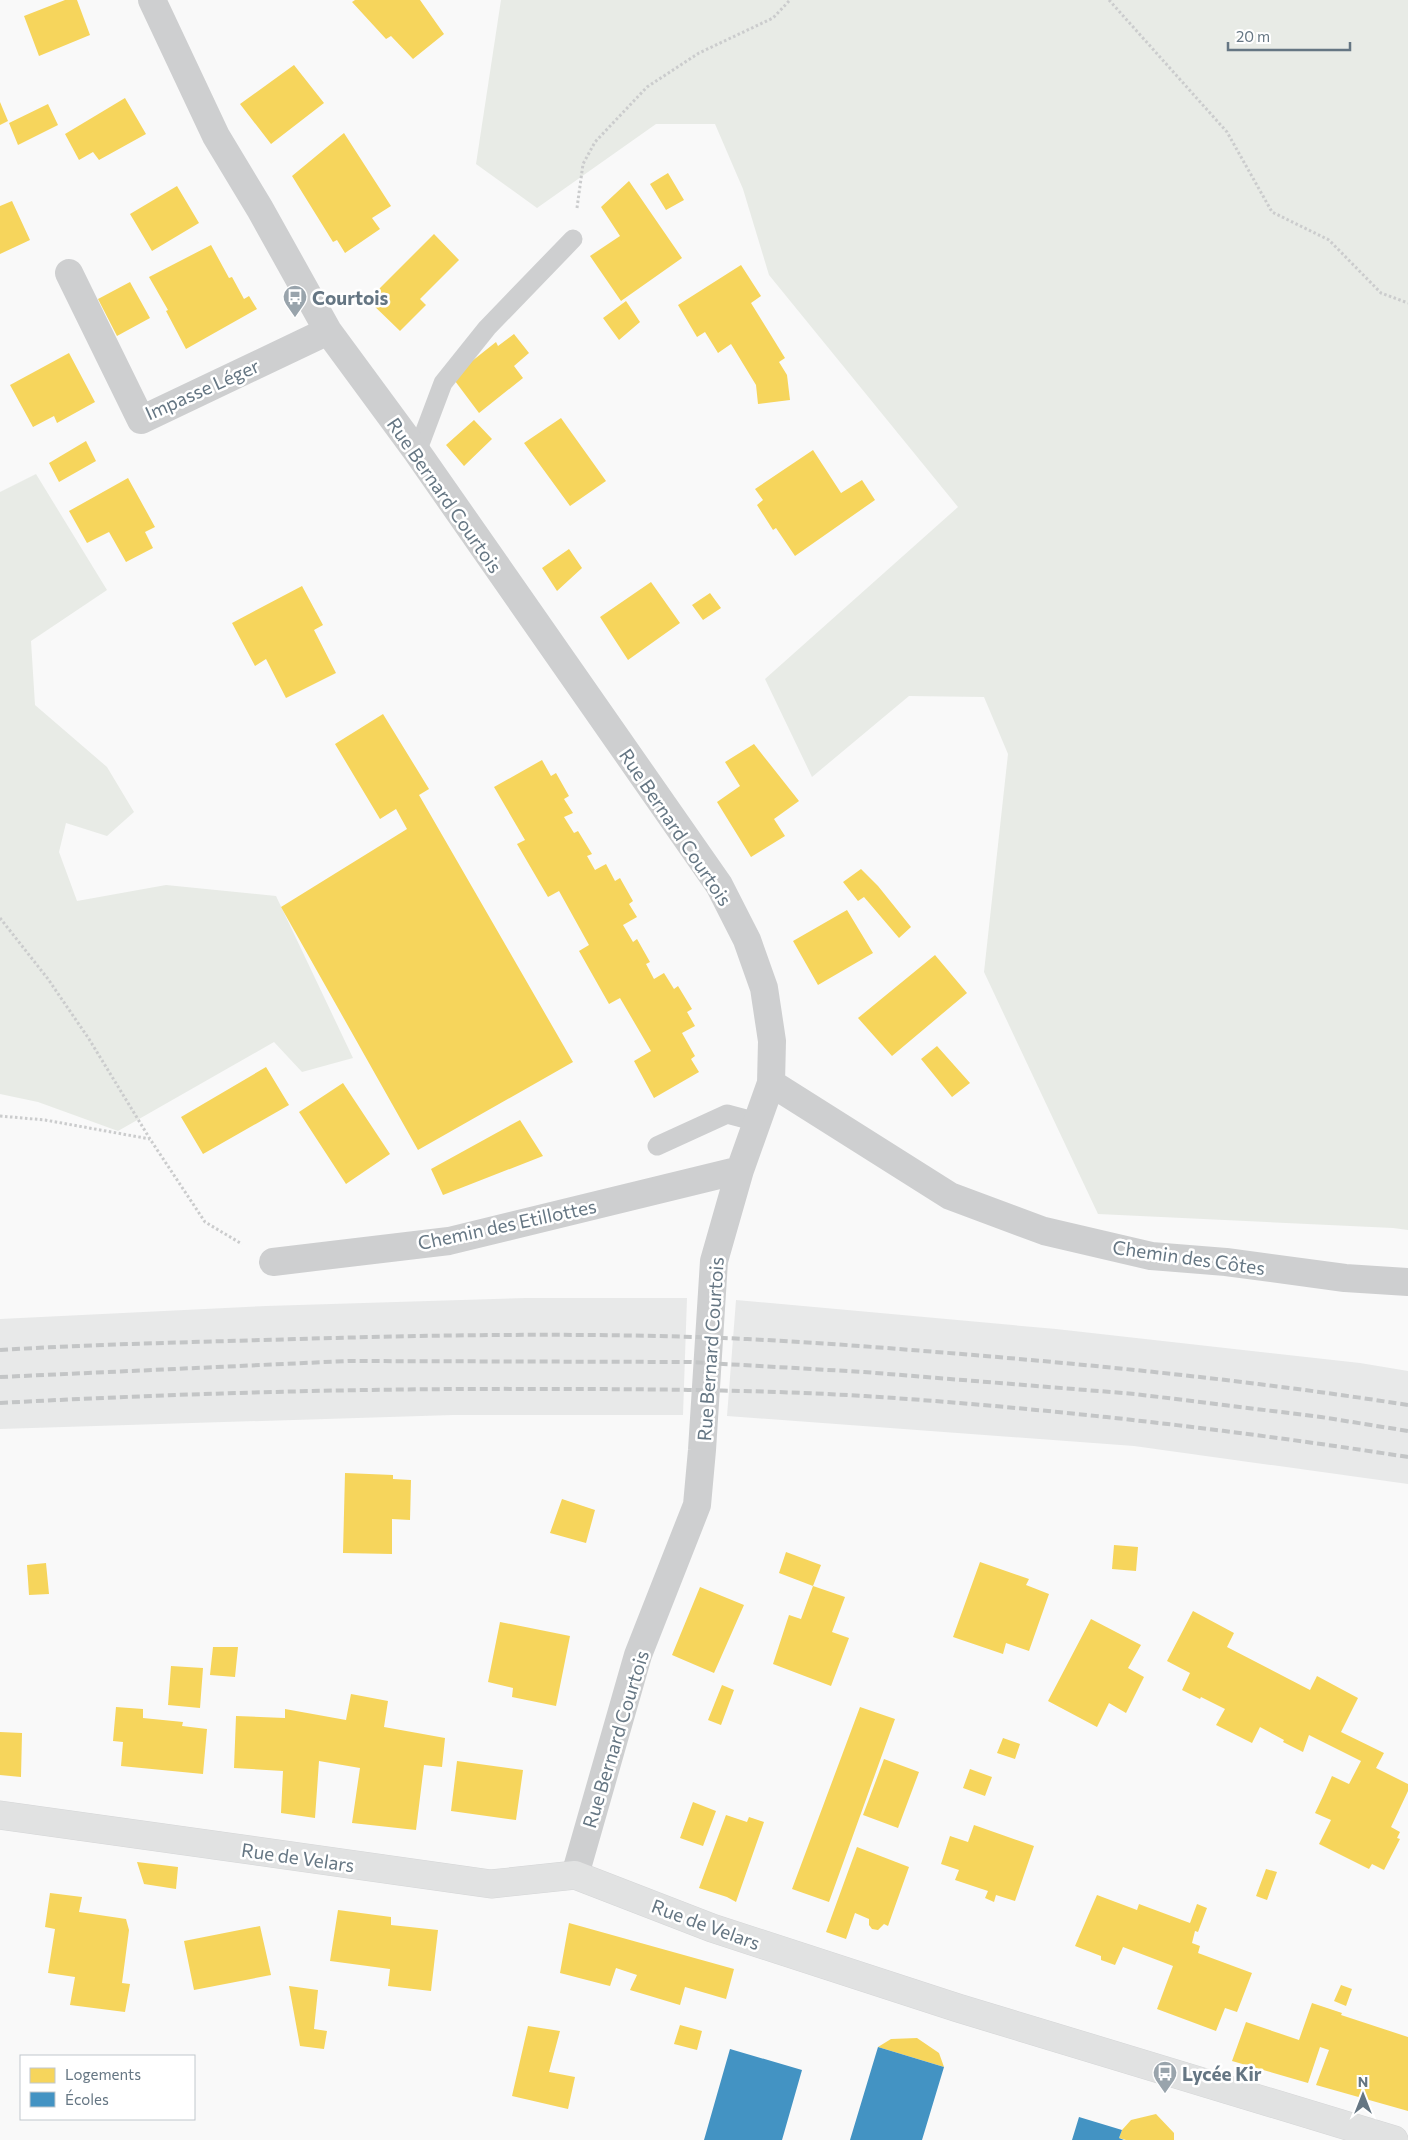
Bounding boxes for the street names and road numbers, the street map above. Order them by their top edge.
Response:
street label: Impasse Léger [141,353,263,424]
street label: Rue Bernard Courtois [383,413,507,577]
street label: Rue Bernard Courtois [615,744,737,910]
street label: Chemin des Etillottes [416,1194,598,1254]
street label: Chemin des Côtes [1111,1235,1267,1279]
street label: Rue Bernard Courtois [692,1256,728,1442]
street label: Rue Bernard Courtois [577,1647,653,1831]
street label: Rue de Velars [240,1838,356,1876]
street label: Rue de Velars [649,1894,763,1954]

